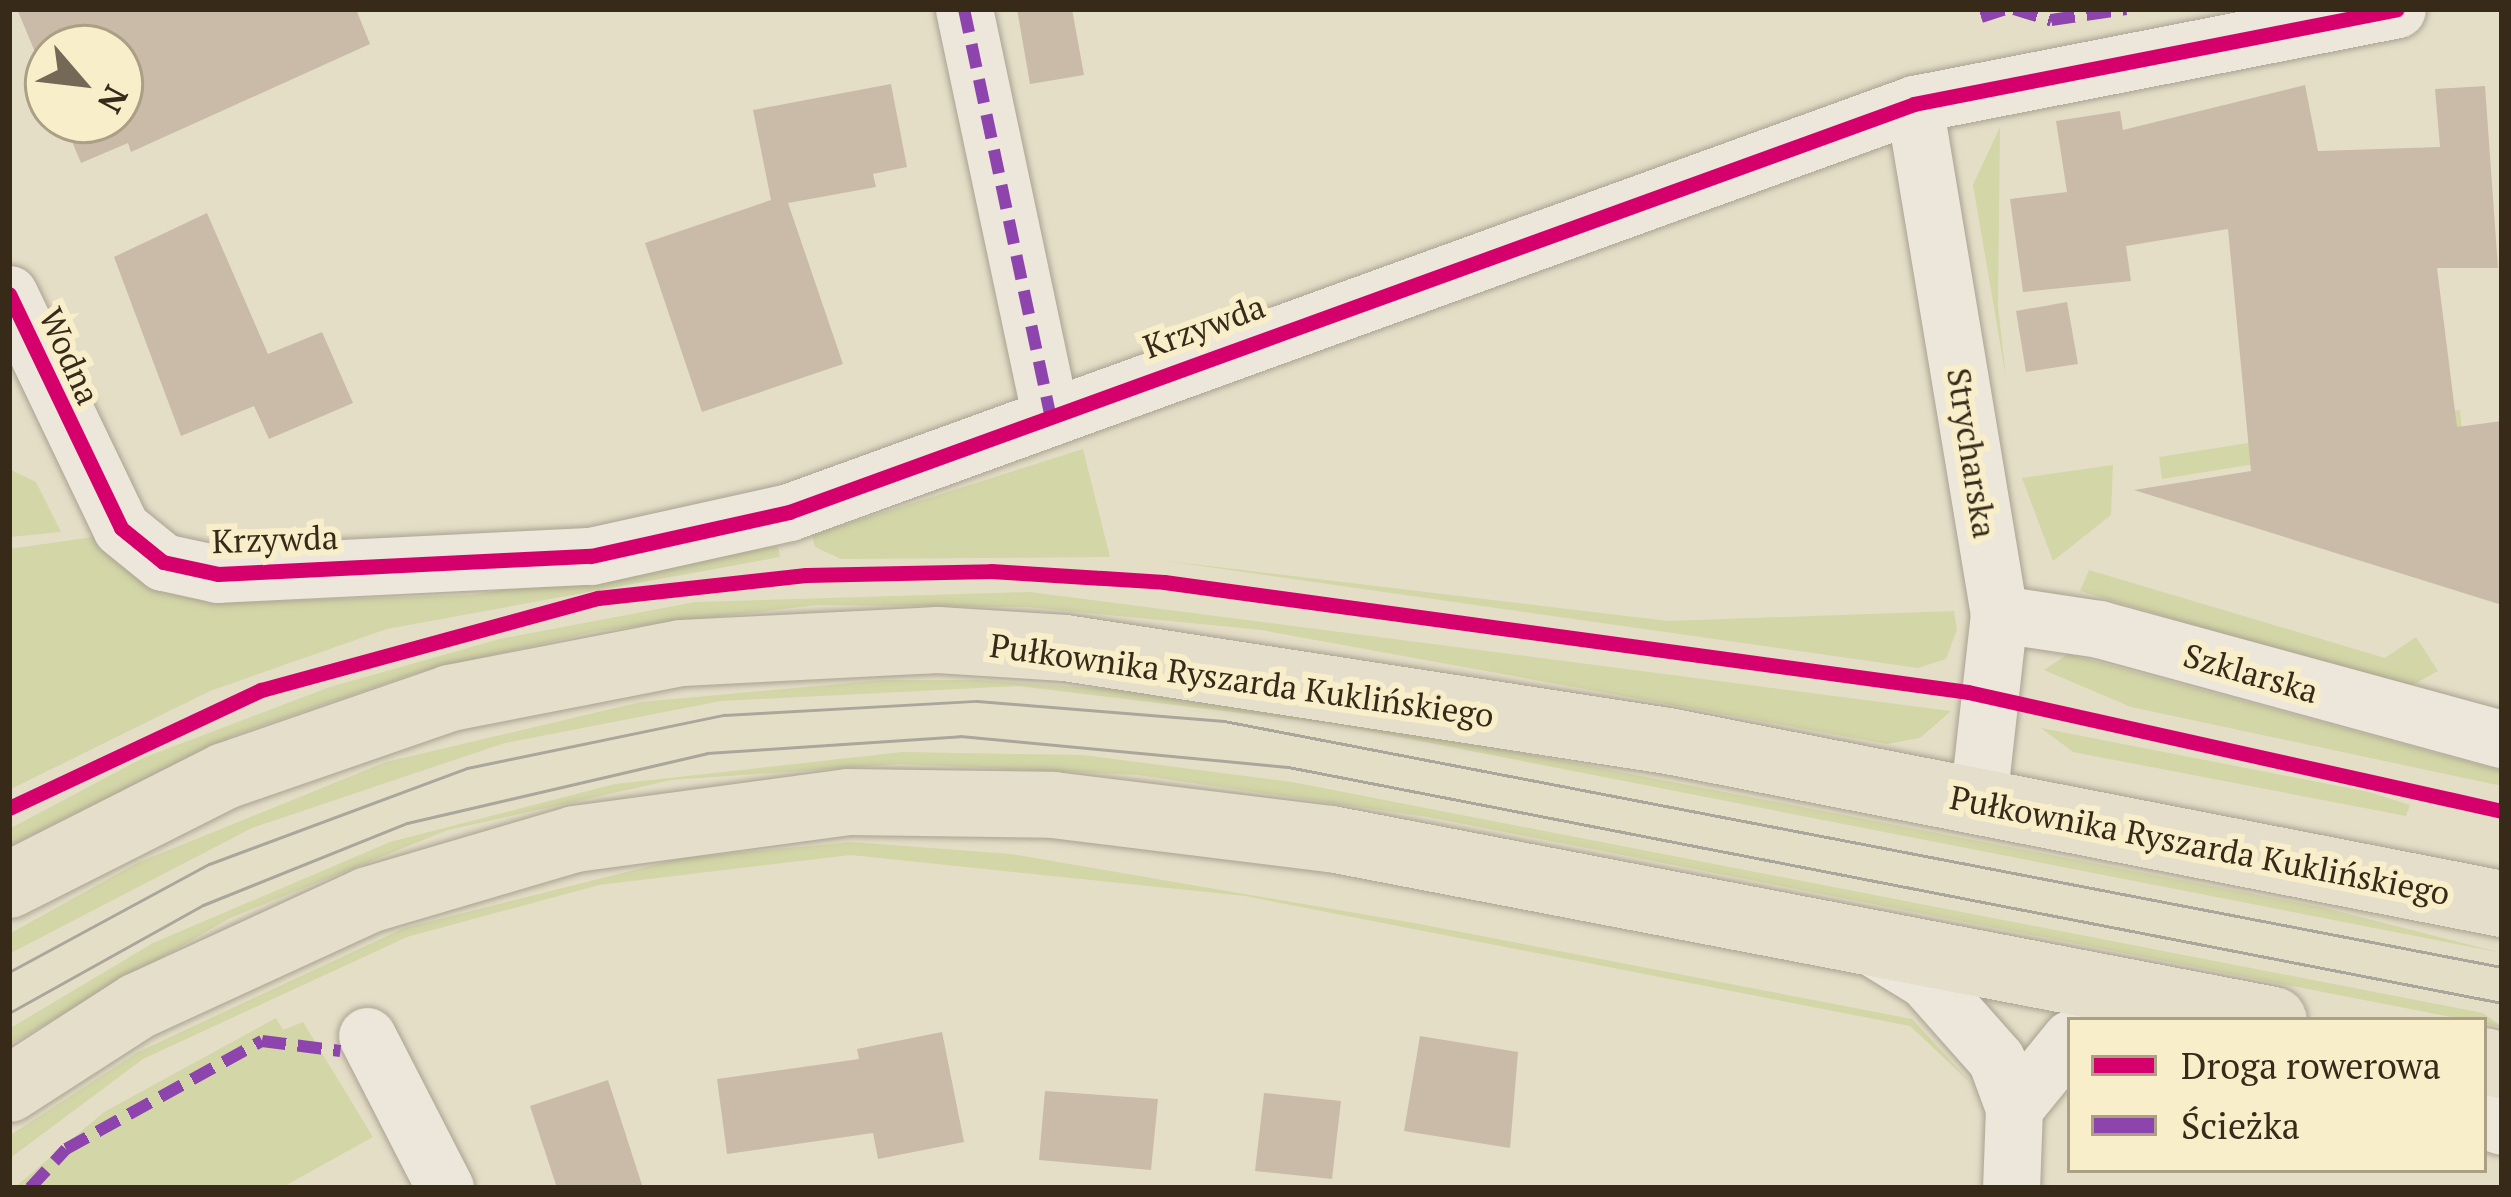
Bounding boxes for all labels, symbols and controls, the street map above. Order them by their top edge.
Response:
north arrow [24,24,144,144]
text: N [89,79,138,121]
street label: Krzywda [1138,286,1270,366]
street label: Wodna [31,302,109,410]
street label: Strycharska [1939,365,2005,541]
street label: Krzywda [211,517,339,561]
street label: Pułkownika Ryszarda Kuklińskiego [987,625,1497,735]
street label: Szklarska [2179,635,2323,711]
street label: Pułkownika Ryszarda Kuklińskiego [1947,777,2453,913]
legend [2067,1017,2487,1173]
text: Droga rowerowa [2181,1042,2441,1089]
text: Ścieżka [2181,1102,2300,1149]

